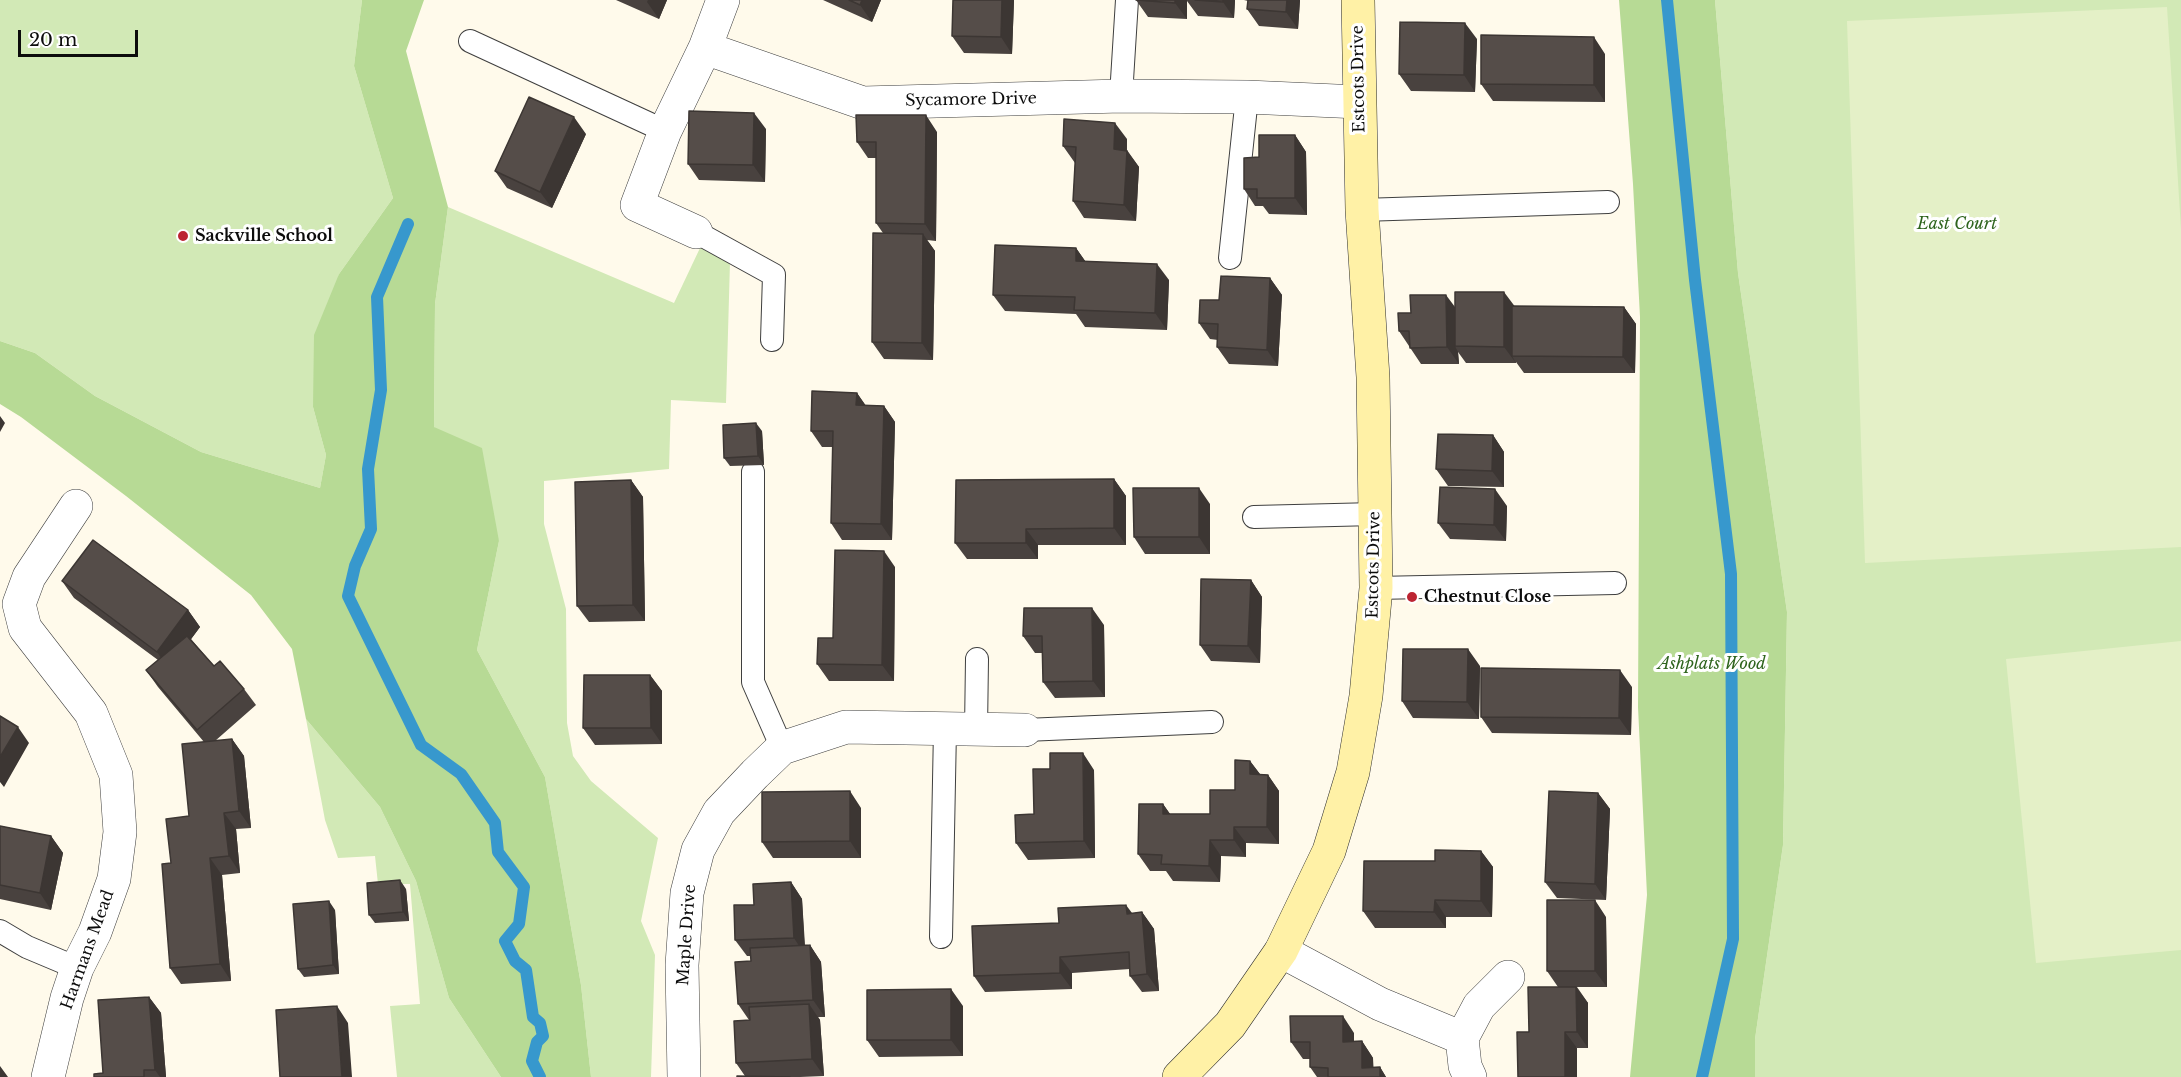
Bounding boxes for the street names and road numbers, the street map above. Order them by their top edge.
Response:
street label: Estcots Drive [1348,25,1370,133]
street label: Sycamore Drive [905,89,1037,111]
street label: Estcots Drive [1363,511,1385,619]
street label: Maple Drive [674,884,700,986]
street label: Harmans Mead [57,887,119,1013]

